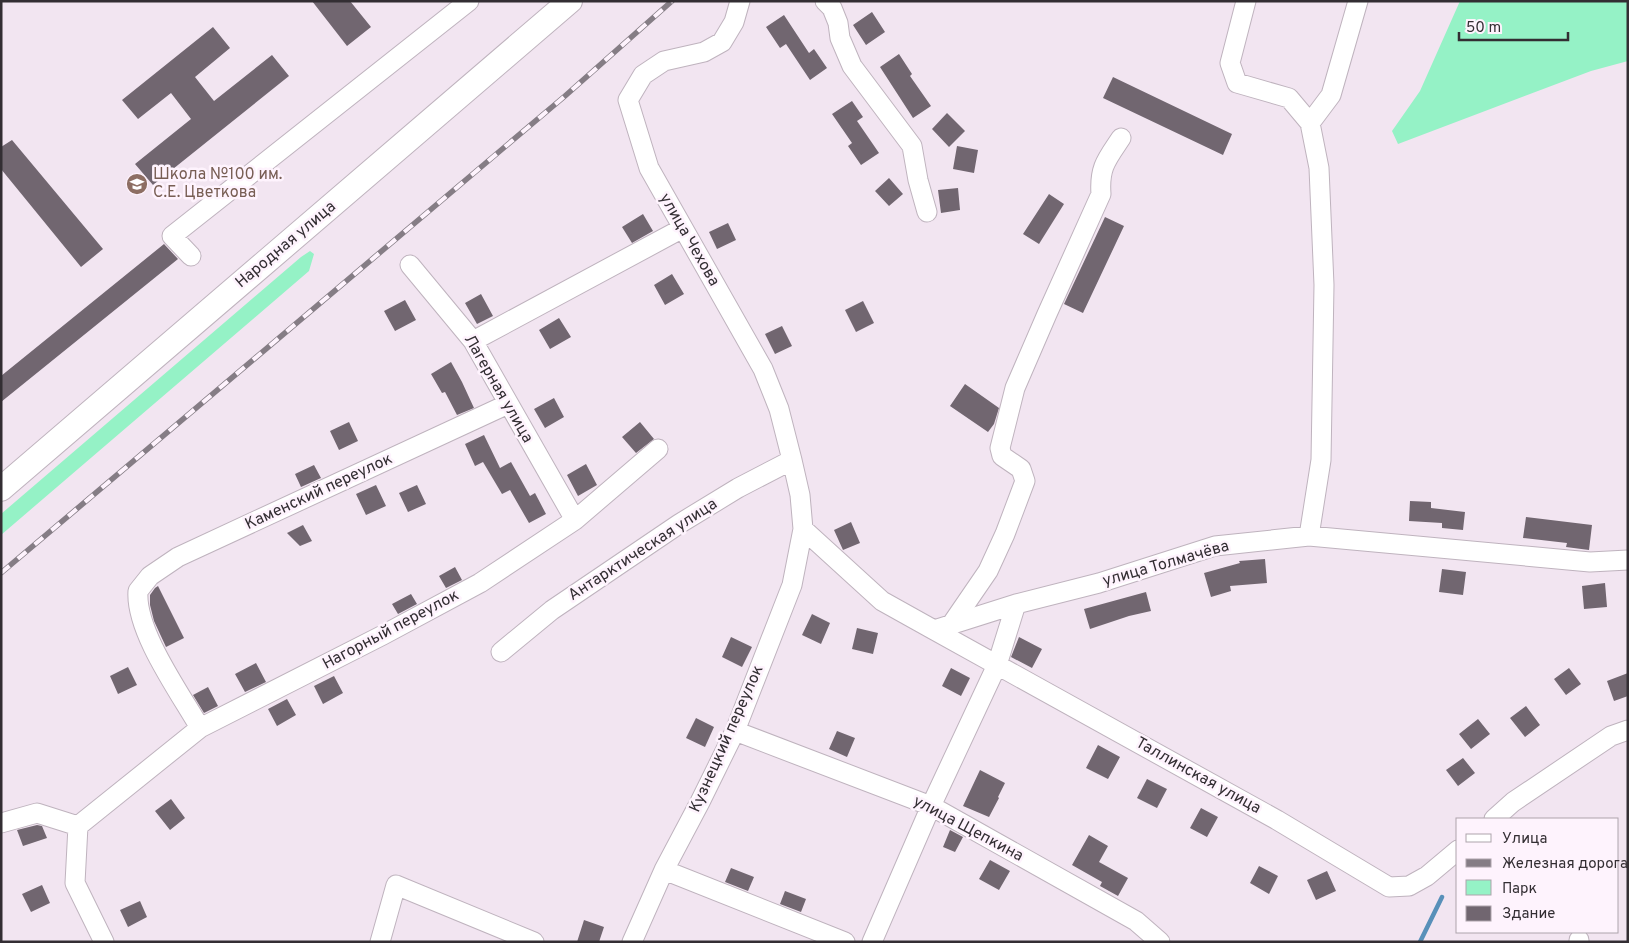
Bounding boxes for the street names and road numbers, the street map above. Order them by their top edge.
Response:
street label: улица Чехова [654,190,724,290]
street label: Народная улица [232,197,340,293]
street label: Лагерная улица [459,331,537,447]
street label: Каменский переулок [242,449,396,535]
street label: Антарктическая улица [565,494,721,606]
street label: улица Толмачёва [1100,536,1232,592]
street label: Нагорный переулок [319,586,463,674]
street label: Кузнецкий переулок [685,662,769,816]
street label: Таллинская улица [1132,733,1264,819]
street label: улица Щепкина [909,792,1027,866]

